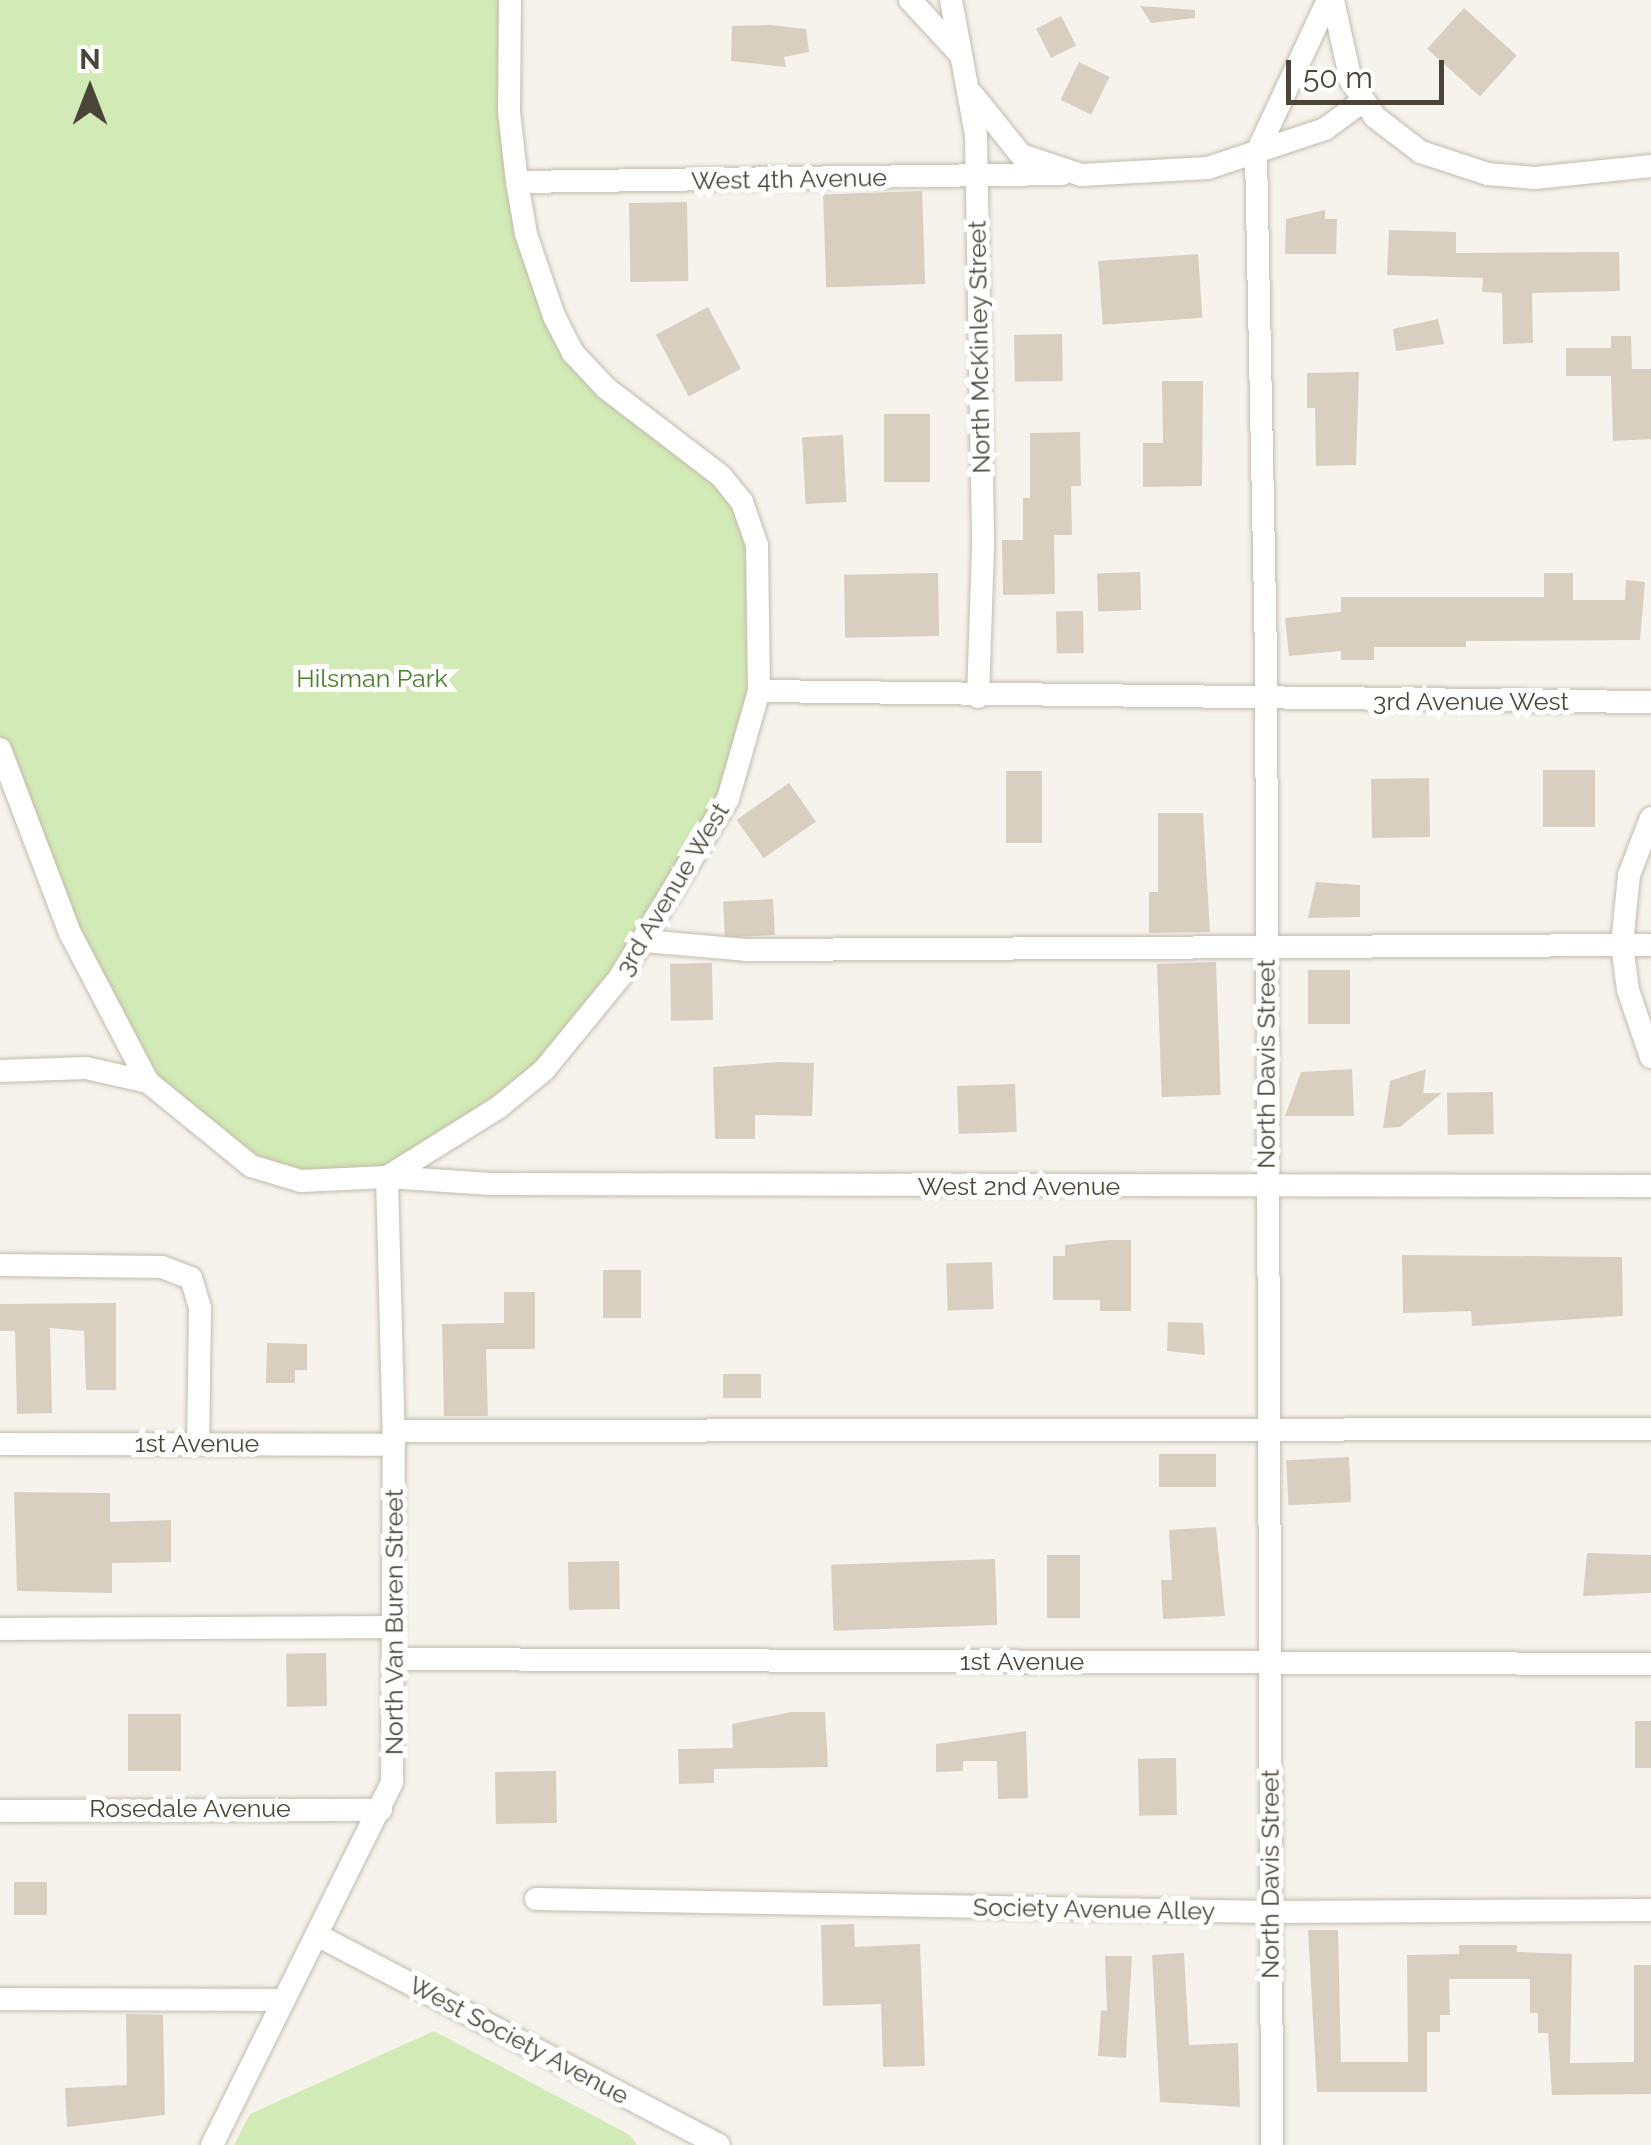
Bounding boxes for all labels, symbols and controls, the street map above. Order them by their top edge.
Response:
north arrow [40,40,140,140]
scale bar [1291,40,1448,102]
text: N [79,43,101,76]
text: 50 m [1303,60,1373,95]
street label: West 4th Avenue [690,162,888,196]
street label: North McKinley Street [962,220,996,474]
park label: Hilsman Park [296,663,448,693]
street label: 3rd Avenue West [1372,686,1570,716]
street label: 3rd Avenue West [608,797,736,981]
street label: North Davis Street [1251,959,1281,1169]
street label: West 2nd Avenue [917,1171,1121,1201]
street label: 1st Avenue [134,1428,260,1458]
street label: North Van Buren Street [379,1488,409,1756]
street label: 1st Avenue [959,1646,1085,1676]
street label: North Davis Street [1255,1769,1285,1979]
street label: Rosedale Avenue [89,1793,291,1823]
street label: Society Avenue Alley [971,1892,1217,1926]
street label: West Society Avenue [403,1969,635,2111]

